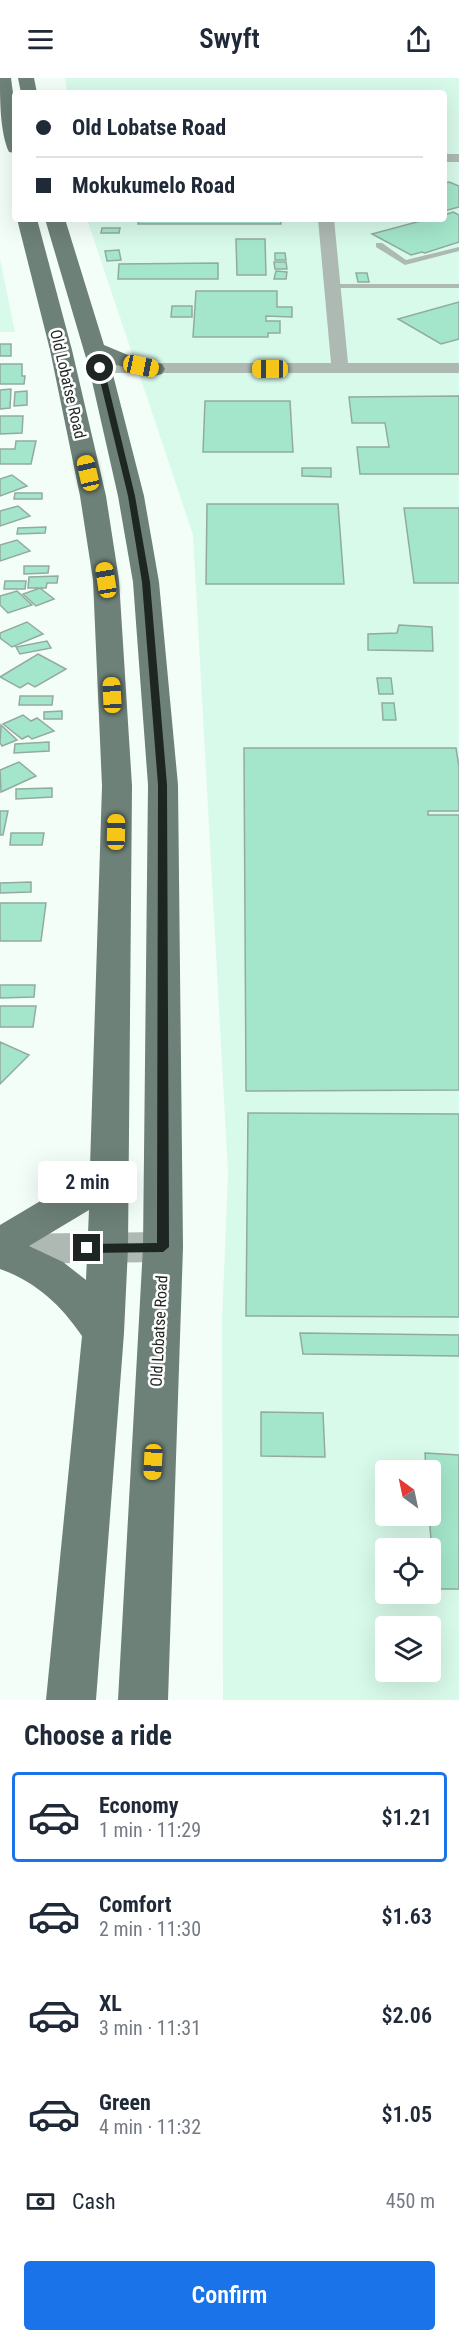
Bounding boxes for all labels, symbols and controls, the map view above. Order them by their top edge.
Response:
icon: menu [24,23,57,56]
text: Swyft [199,23,260,55]
icon: share [402,23,435,56]
text: Old Lobatse Road [72,115,226,140]
text: Mokukumelo Road [72,173,235,198]
street label: Old Lobatse Road [46,328,90,440]
car [122,353,160,379]
route start [86,354,113,381]
car [252,360,288,378]
car [75,453,101,493]
car [94,561,118,599]
car [102,677,122,713]
car [107,814,125,850]
callout: 2 min [38,1161,136,1203]
text: 2 min [65,1170,110,1194]
route end [73,1234,100,1261]
street label: Old Lobatse Road [147,1275,171,1387]
car [143,1444,163,1480]
north arrow [375,1460,441,1526]
map controls [375,1460,441,1682]
button: locate [375,1538,441,1604]
button: layers [375,1616,441,1682]
text: Choose a ride [24,1720,172,1752]
icon: car [27,1790,81,1844]
text: Economy [99,1793,179,1818]
text: $1.21 [381,1805,432,1830]
text: 1 min · 11:29 [99,1818,201,1842]
icon: car [27,1889,81,1943]
text: Comfort [99,1892,172,1917]
text: $1.63 [381,1904,432,1929]
text: 2 min · 11:30 [99,1917,201,1941]
icon: car [27,1988,81,2042]
text: XL [99,1991,122,2016]
text: $2.06 [381,2003,432,2028]
text: 3 min · 11:31 [99,2016,201,2040]
icon: car [27,2087,81,2141]
text: Green [99,2090,151,2115]
text: $1.05 [381,2102,432,2127]
text: 4 min · 11:32 [99,2115,201,2139]
icon: cash [24,2185,57,2218]
text: Cash [72,2189,116,2214]
text: 450 m [386,2189,435,2213]
button: Confirm [24,2261,435,2330]

